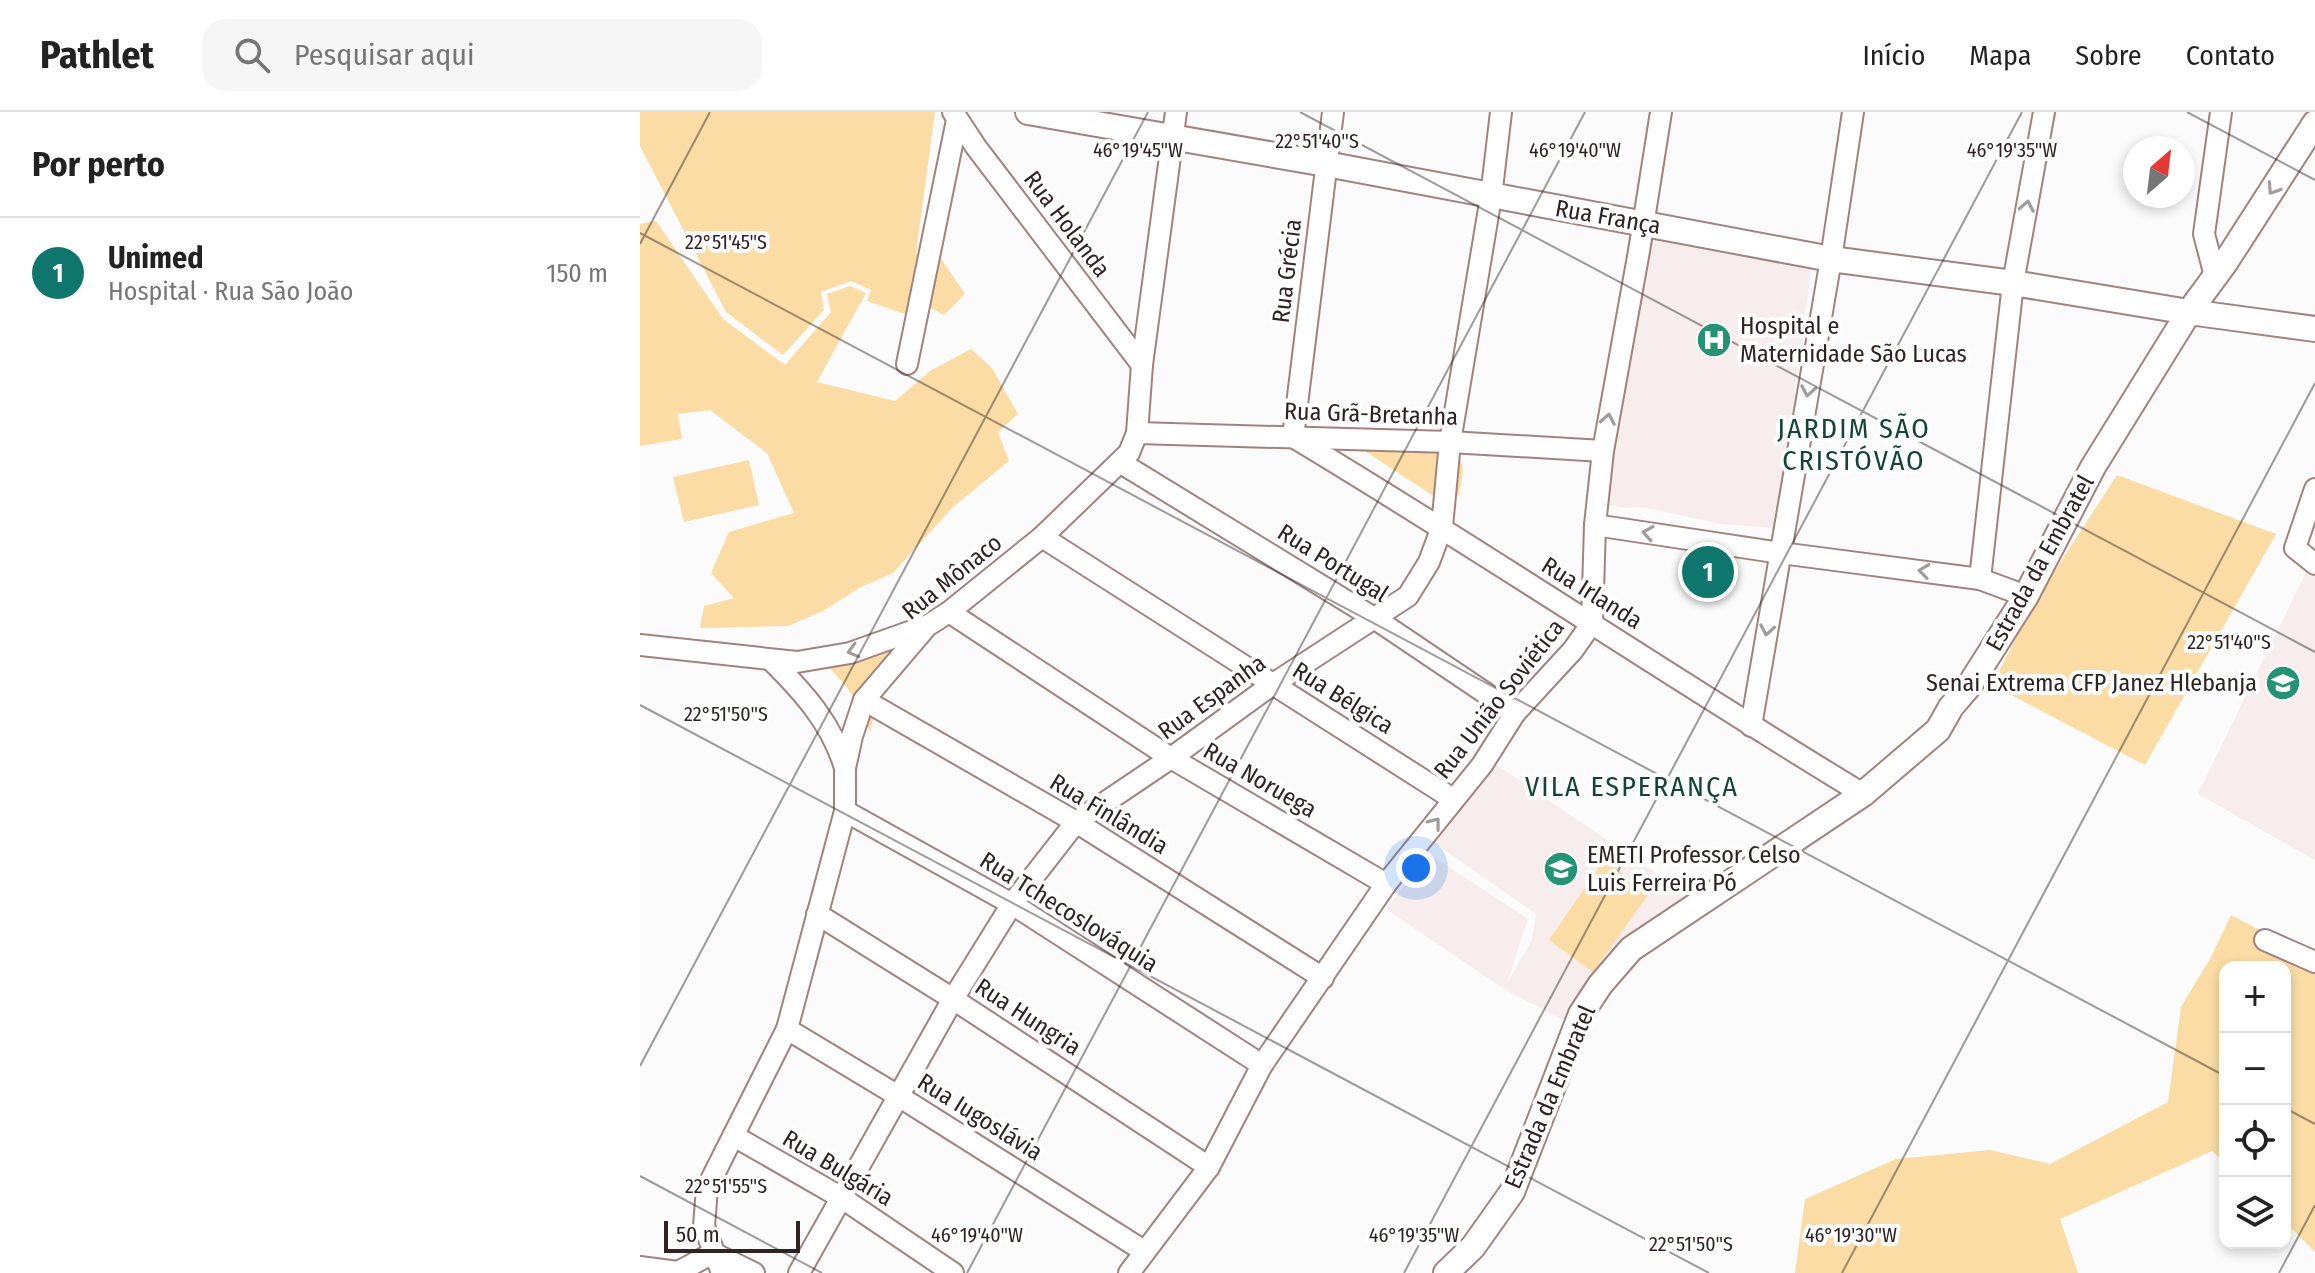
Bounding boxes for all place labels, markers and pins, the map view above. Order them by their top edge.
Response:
place label: Hospital e Maternidade São Lucas [1740,312,1967,368]
hospital icon: Hospital e Maternidade São Lucas [1695,321,1733,359]
pin: 1 [1682,542,1734,602]
school or university icon: Senai Extrema CFP Janez Hlebanja [2264,664,2302,702]
place label: Senai Extrema CFP Janez Hlebanja [1926,669,2257,697]
place label: EMETI Professor Celso Luis Ferreira Pó [1587,841,1801,897]
school or university icon: EMETI Professor Celso Luis Ferreira Pó [1542,850,1580,888]

